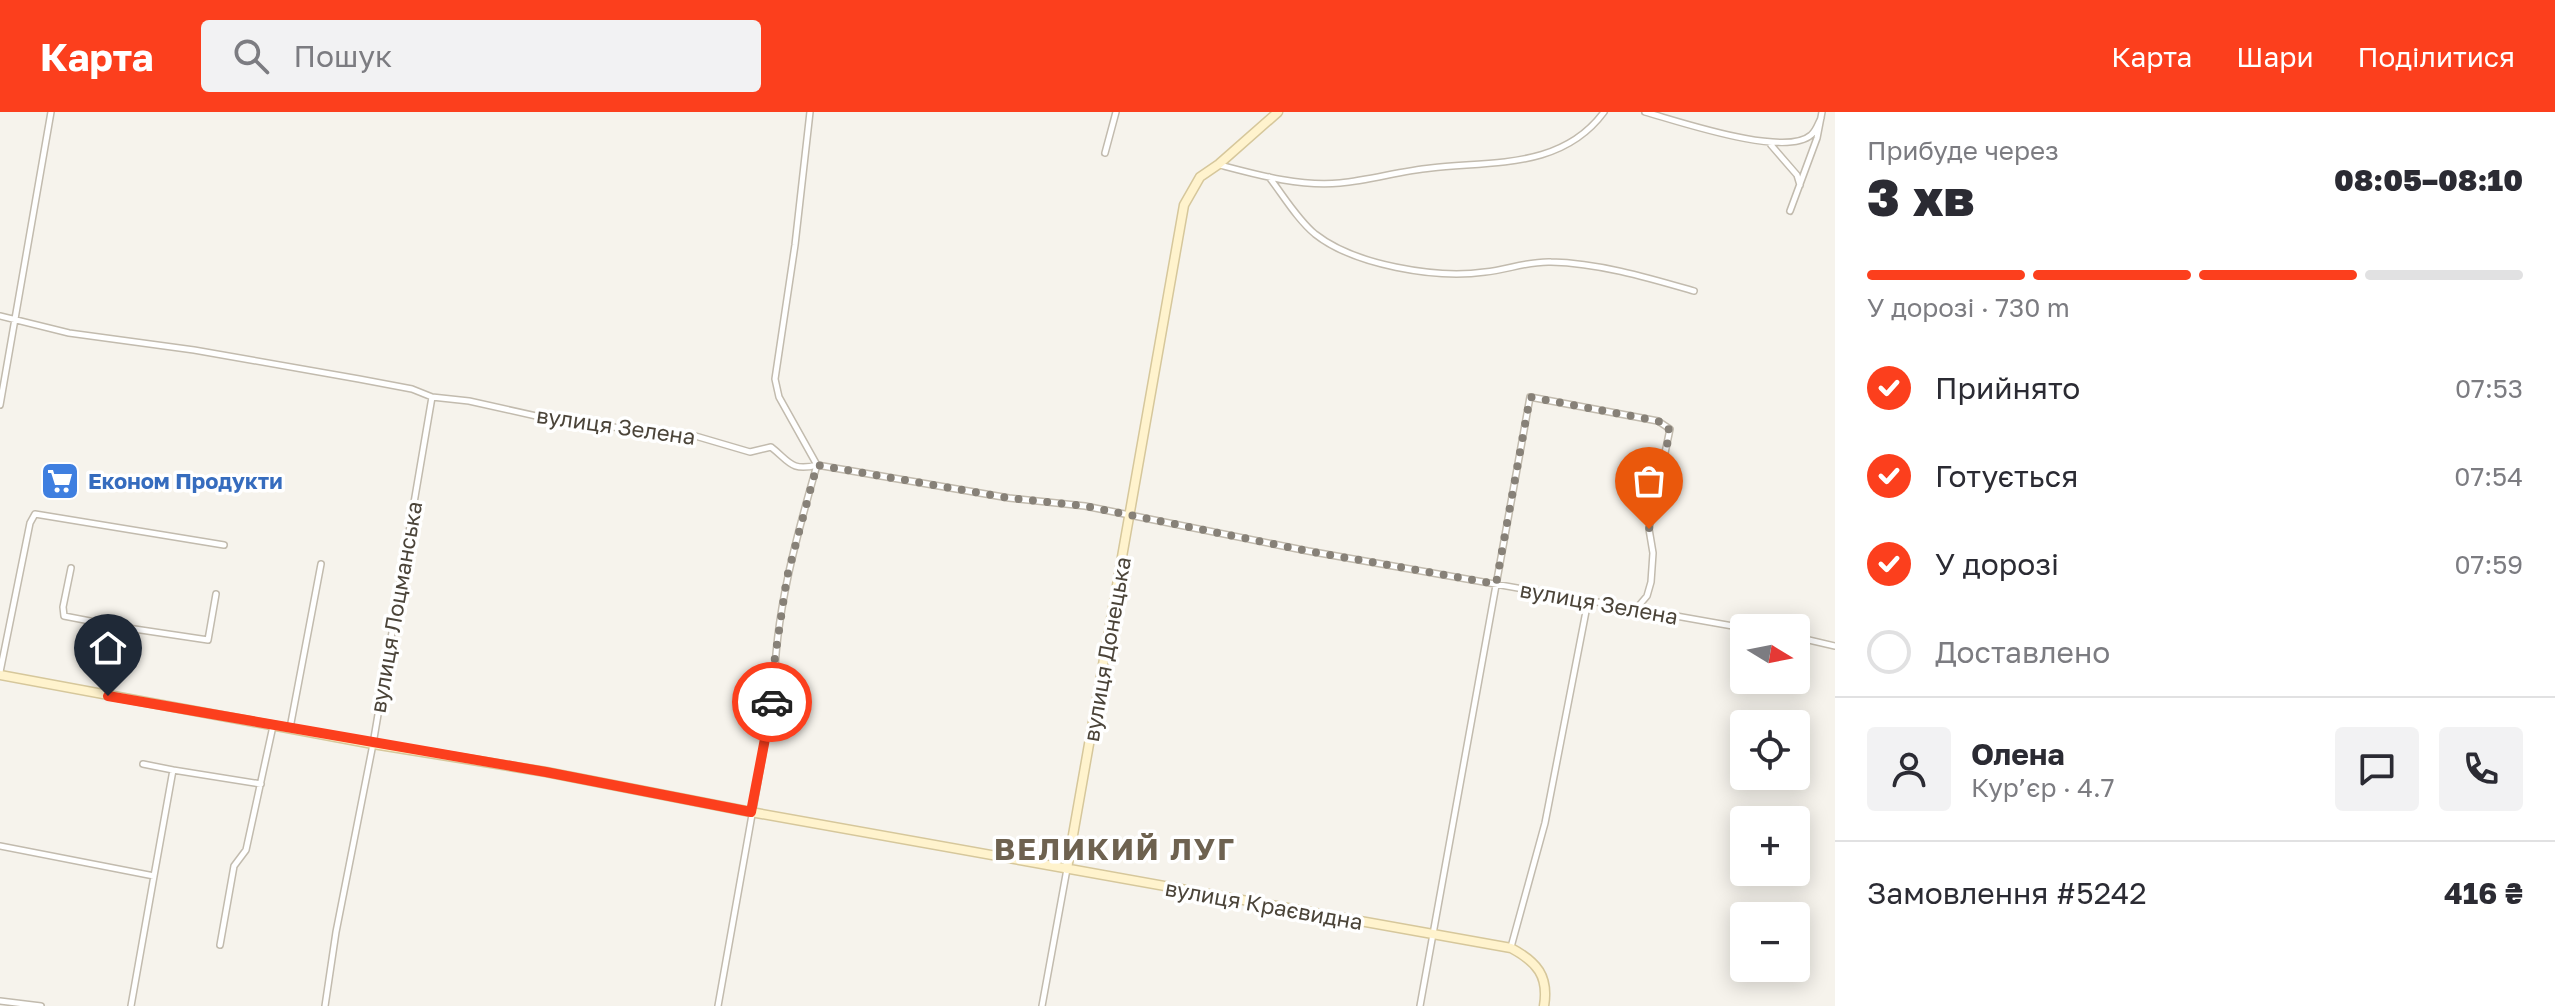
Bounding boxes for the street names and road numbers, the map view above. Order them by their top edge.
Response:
street label: вулиця Зелена [535,401,697,450]
street label: вулиця Лоцманська [364,499,427,715]
street label: вулиця Донецька [1077,554,1136,744]
street label: вулиця Зелена [1518,575,1680,630]
street label: вулиця Краєвидна [1163,874,1365,935]

